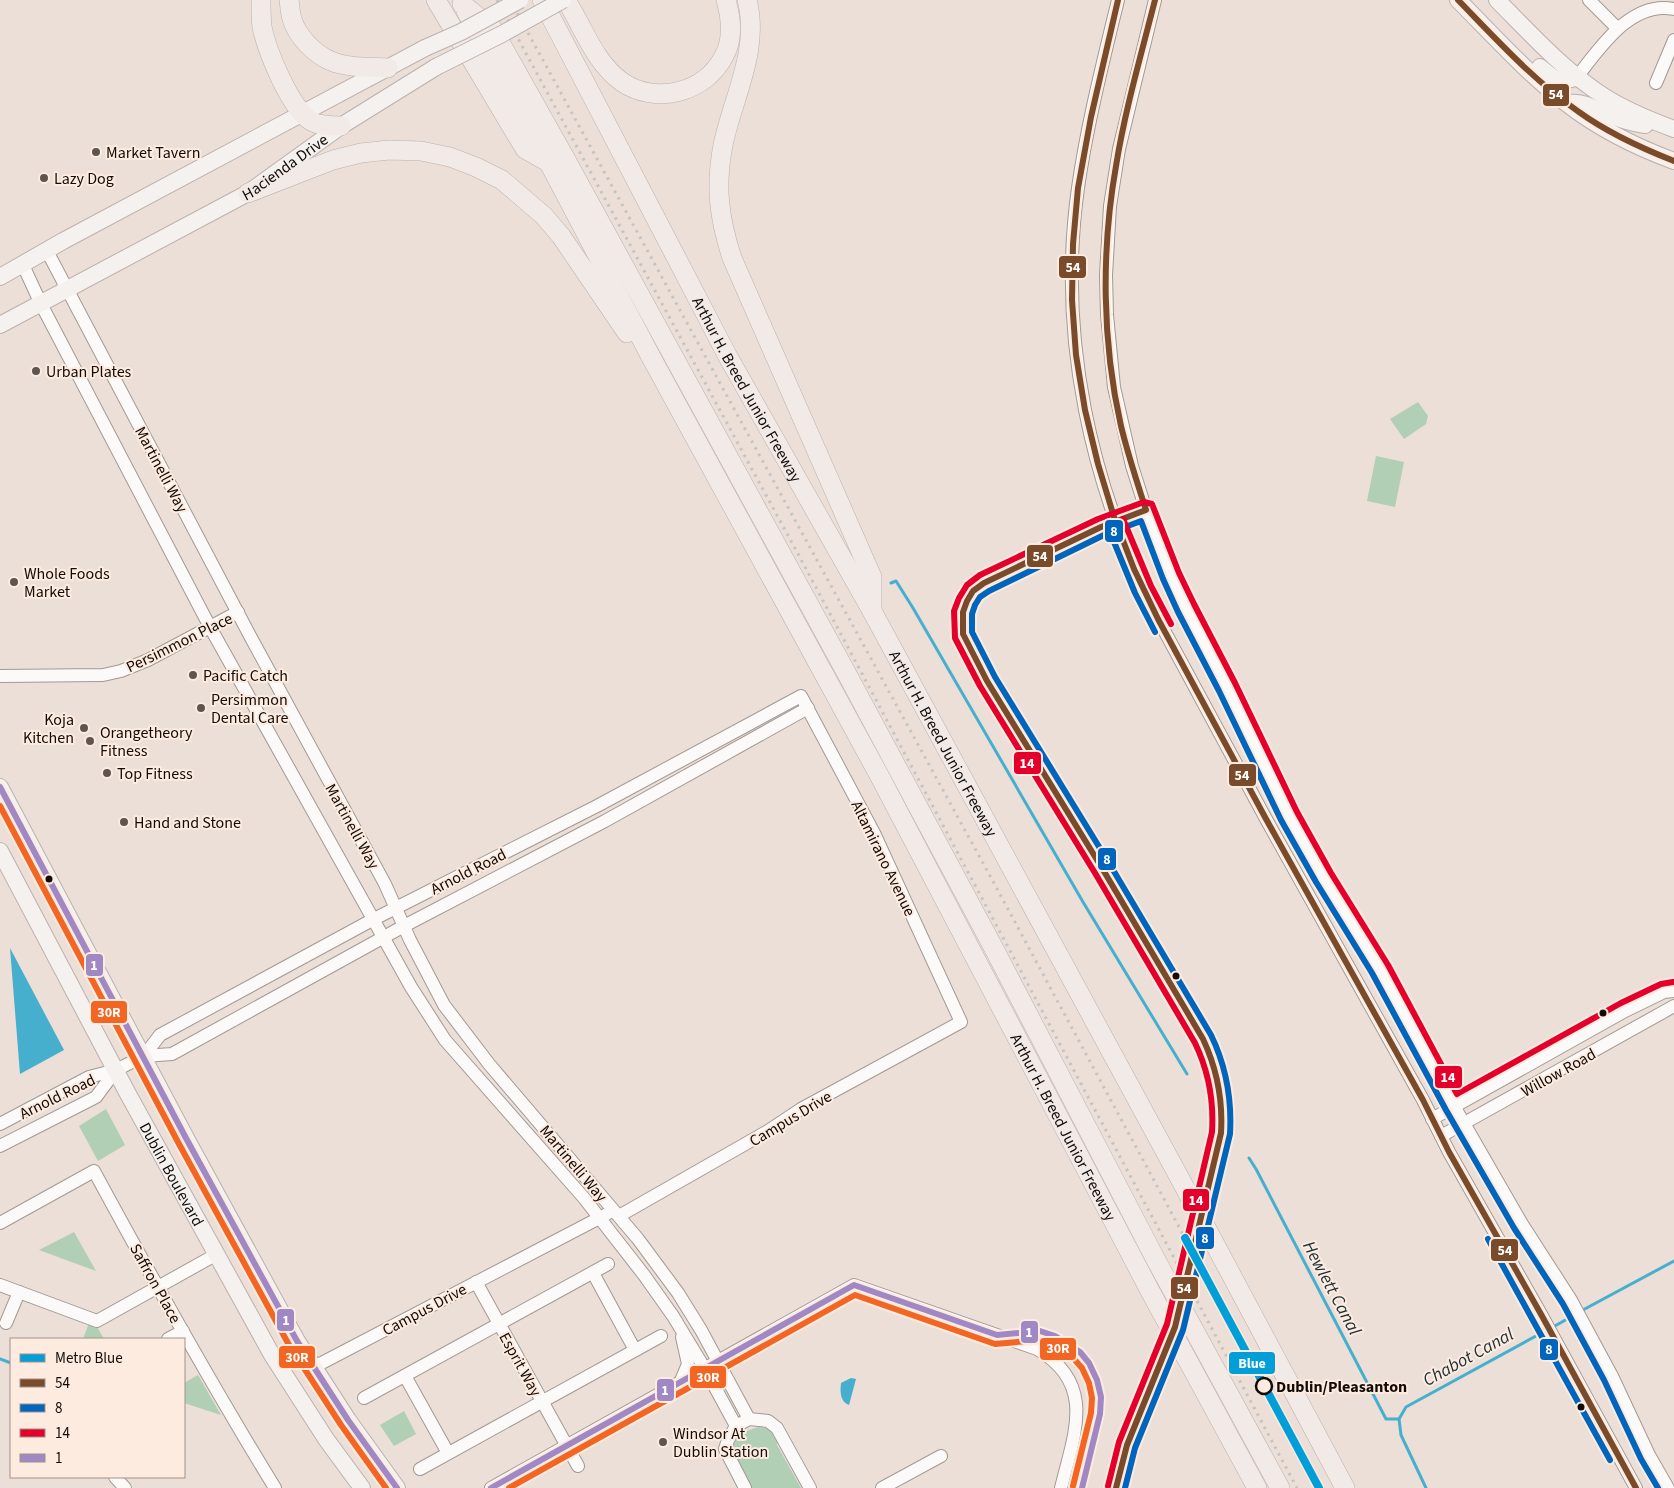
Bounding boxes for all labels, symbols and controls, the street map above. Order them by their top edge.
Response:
line badge: 54 [1542,83,1570,107]
text: 54 [1549,85,1564,105]
street label: Hacienda Drive [238,129,333,206]
place label: Market Tavern [106,142,200,164]
marker: Market Tavern [90,146,102,158]
place label: Lazy Dog [54,168,114,190]
marker: Lazy Dog [38,172,50,184]
line badge: 54 [1058,255,1087,279]
text: 54 [1066,258,1081,278]
street label: Arthur H. Breed Junior Freeway [686,293,807,487]
place label: Urban Plates [46,361,132,383]
marker: Urban Plates [30,365,42,377]
street label: Martinelli Way [129,423,193,517]
line badge: 8 [1104,519,1124,543]
text: 8 [1110,522,1118,542]
line badge: 54 [1026,544,1054,568]
text: 54 [1033,547,1048,567]
place label: Whole Foods Market [24,563,110,603]
marker: Whole Foods Market [8,576,20,588]
street label: Persimmon Place [122,608,236,678]
street label: Arthur H. Breed Junior Freeway [883,647,1003,841]
place label: Pacific Catch [203,665,288,687]
marker: Pacific Catch [187,669,199,681]
place label: Persimmon Dental Care [211,689,289,729]
marker: Persimmon Dental Care [195,702,207,714]
place label: Koja Kitchen [23,709,74,749]
marker: Koja Kitchen [78,722,90,734]
place label: Orangetheory Fitness [100,722,193,762]
marker: Orangetheory Fitness [84,735,96,747]
line badge: 14 [1013,751,1042,775]
text: 14 [1020,754,1035,774]
place label: Top Fitness [117,763,193,785]
line badge: 54 [1228,763,1257,787]
text: 54 [1235,766,1250,786]
marker: Top Fitness [101,767,113,779]
street label: Martinelli Way [320,780,385,874]
street label: Altamirano Avenue [846,797,921,920]
place label: Hand and Stone [134,812,241,834]
marker: Hand and Stone [118,816,130,828]
street label: Arnold Road [427,843,510,900]
line badge: 8 [1097,847,1117,871]
text: 8 [1103,850,1111,870]
unlabelled marker [44,874,54,884]
line badge: 1 [85,953,104,977]
text: 1 [90,956,98,976]
unlabelled marker [1171,971,1181,981]
line badge: 30R [90,1000,128,1024]
text: 30R [97,1003,121,1023]
unlabelled marker [1598,1008,1608,1018]
street label: Arthur H. Breed Junior Freeway [1005,1030,1121,1225]
street label: Willow Road [1517,1043,1600,1102]
line badge: 14 [1434,1065,1463,1089]
text: 14 [1441,1068,1456,1088]
street label: Arnold Road [16,1069,99,1125]
street label: Campus Drive [745,1086,836,1152]
street label: Dublin Boulevard [134,1118,209,1231]
street label: Martinelli Way [534,1120,612,1207]
line badge: 14 [1182,1188,1210,1212]
text: 14 [1189,1191,1204,1211]
line badge: 8 [1195,1226,1215,1250]
text: 8 [1201,1229,1209,1249]
water label: Hewlett Canal [1296,1237,1367,1340]
line badge: 54 [1490,1238,1519,1262]
street label: Saffron Place [124,1240,186,1327]
text: 54 [1498,1241,1513,1261]
line badge: 54 [1170,1276,1199,1300]
street label: Campus Drive [378,1278,471,1341]
text: 54 [1177,1279,1192,1299]
line badge: 1 [276,1308,295,1332]
text: 1 [282,1311,290,1331]
line badge: 1 [1020,1320,1039,1344]
water label: Chabot Canal [1418,1322,1519,1393]
text: 1 [1025,1323,1033,1343]
street label: Esprit Way [494,1329,547,1401]
line badge: 30R [1039,1337,1077,1361]
legend [10,1338,185,1478]
line badge: 8 [1539,1338,1559,1361]
text: 30R [1046,1339,1070,1359]
text: 8 [1545,1340,1553,1360]
line badge: 30R [278,1345,316,1369]
text: Metro Blue [55,1348,123,1369]
text: 30R [285,1348,309,1368]
line badge: Blue [1228,1351,1276,1375]
text: Blue [1238,1354,1266,1374]
line badge: 30R [689,1365,727,1389]
text: 30R [696,1368,720,1388]
text: 54 [55,1373,70,1394]
place label: Dublin/Pleasanton [1276,1376,1407,1398]
marker: Dublin/Pleasanton [1255,1377,1273,1395]
line badge: 1 [656,1378,675,1402]
text: 1 [661,1381,669,1401]
text: 8 [55,1398,62,1419]
unlabelled marker [1576,1402,1586,1412]
text: 14 [55,1423,70,1444]
place label: Windsor At Dublin Station [673,1423,768,1463]
marker: Windsor At Dublin Station [657,1436,669,1448]
text: 1 [55,1448,62,1469]

